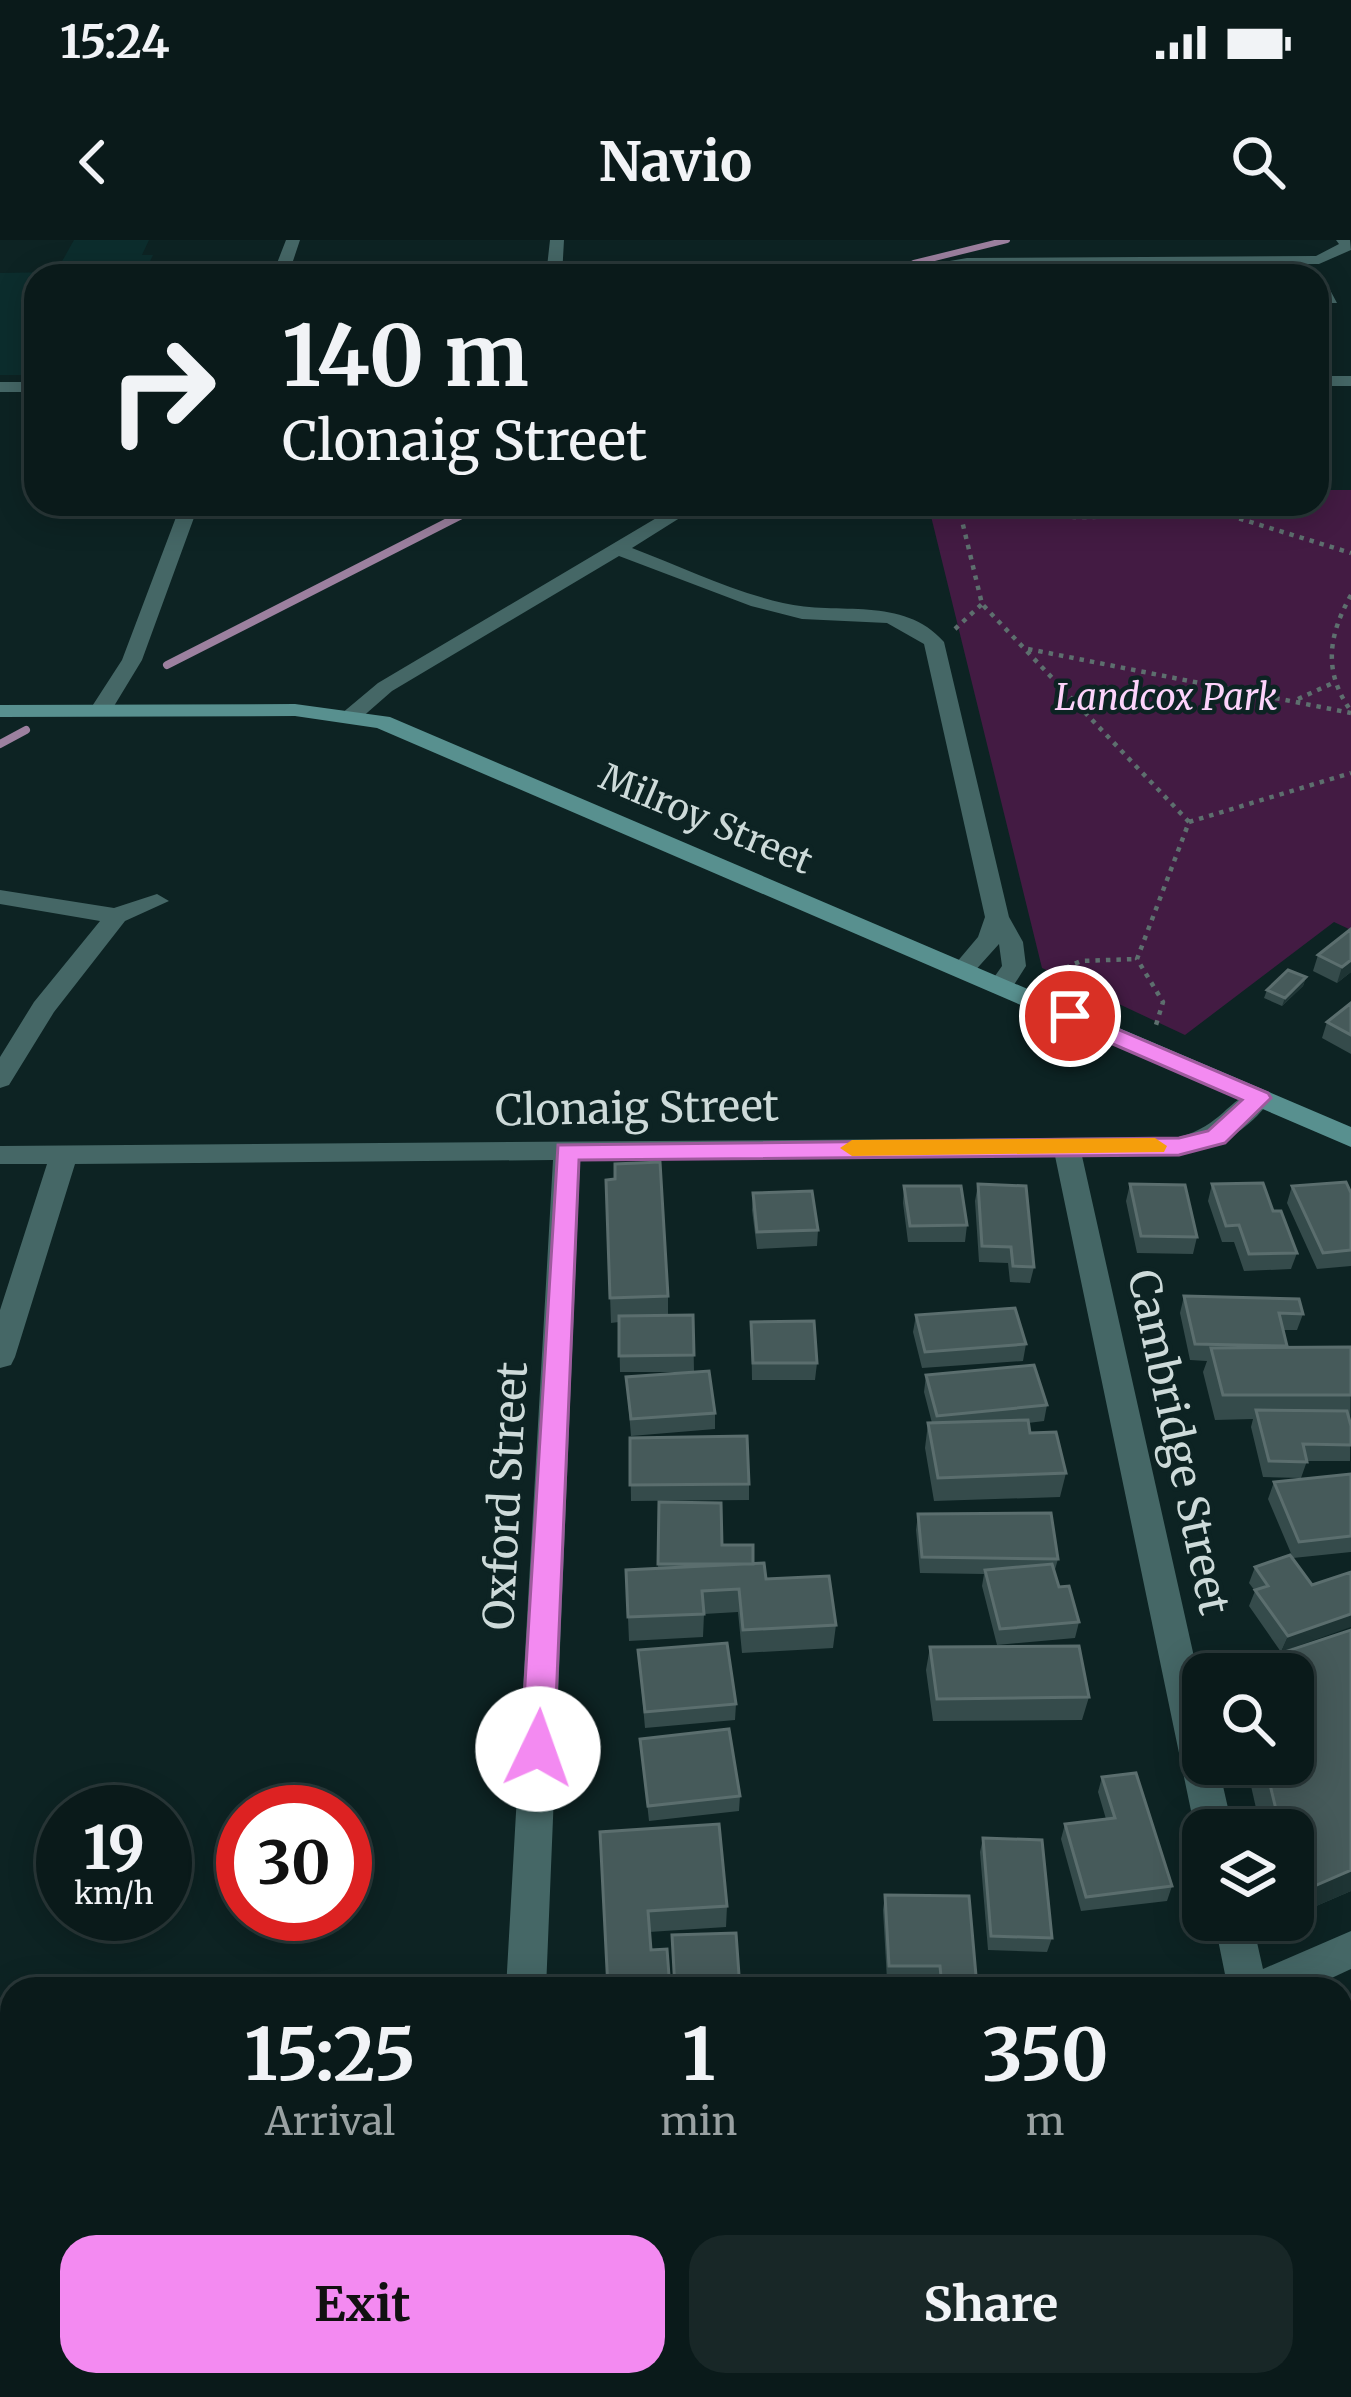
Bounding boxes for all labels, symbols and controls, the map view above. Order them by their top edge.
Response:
text: 15:24 [60,14,170,70]
text: Navio [599,128,752,196]
icon: back [60,129,126,195]
icon: search [1225,129,1291,195]
text: 140 m [282,303,529,409]
icon: right [84,312,240,468]
text: Clonaig Street [282,407,647,475]
park label: Landcox Park [1055,675,1278,720]
street label: Milroy Street [593,754,819,884]
pin [1019,965,1121,1067]
icon: arrive [1037,983,1103,1049]
street label: Clonaig Street [495,1080,779,1137]
street label: Cambridge Street [1116,1265,1241,1619]
street label: Oxford Street [472,1361,538,1631]
map controls [1182,1653,1314,1941]
button: search [1182,1653,1314,1785]
position arrow [475,1686,601,1812]
speed limit sign: 30 [216,1785,372,1941]
button: layers [1182,1809,1314,1941]
text: 19 [83,1810,145,1885]
text: km/h [74,1874,154,1912]
text: 15:25 [244,2009,416,2100]
text: 1 [682,2009,715,2100]
text: 350 [982,2009,1109,2100]
text: Arrival [265,2097,395,2146]
text: min [660,2097,737,2146]
text: m [1026,2097,1065,2146]
button: Exit [60,2235,665,2373]
button: Share [689,2235,1293,2373]

